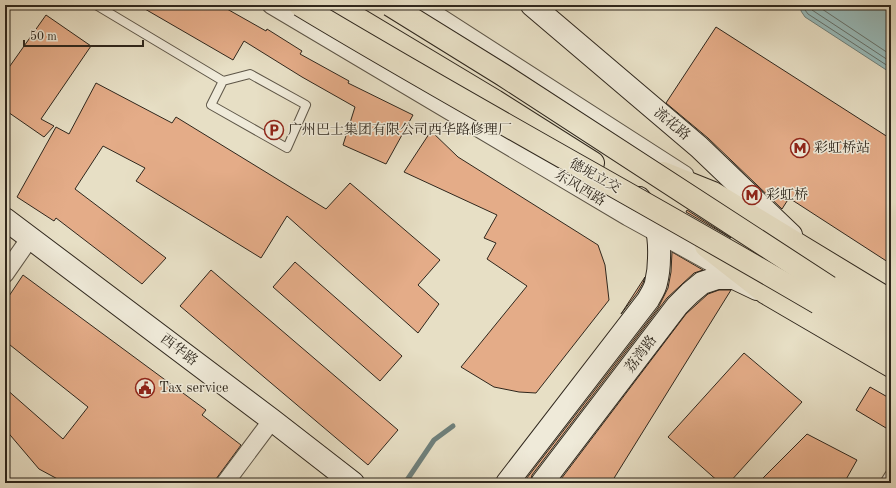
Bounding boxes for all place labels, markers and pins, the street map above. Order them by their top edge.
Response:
parking icon: 广州巴士集团有限公司西华路修理厂 [263,119,285,141]
place label: 广州巴士集团有限公司西华路修理厂 [288,122,512,137]
metro station icon: 彩虹桥站 [789,137,811,159]
place label: 彩虹桥站 [814,140,870,155]
metro station icon: 彩虹桥 [741,184,763,206]
place label: 彩虹桥 [766,187,808,202]
public building icon: Tax service [134,377,156,399]
place label: Tax service [159,381,228,395]

